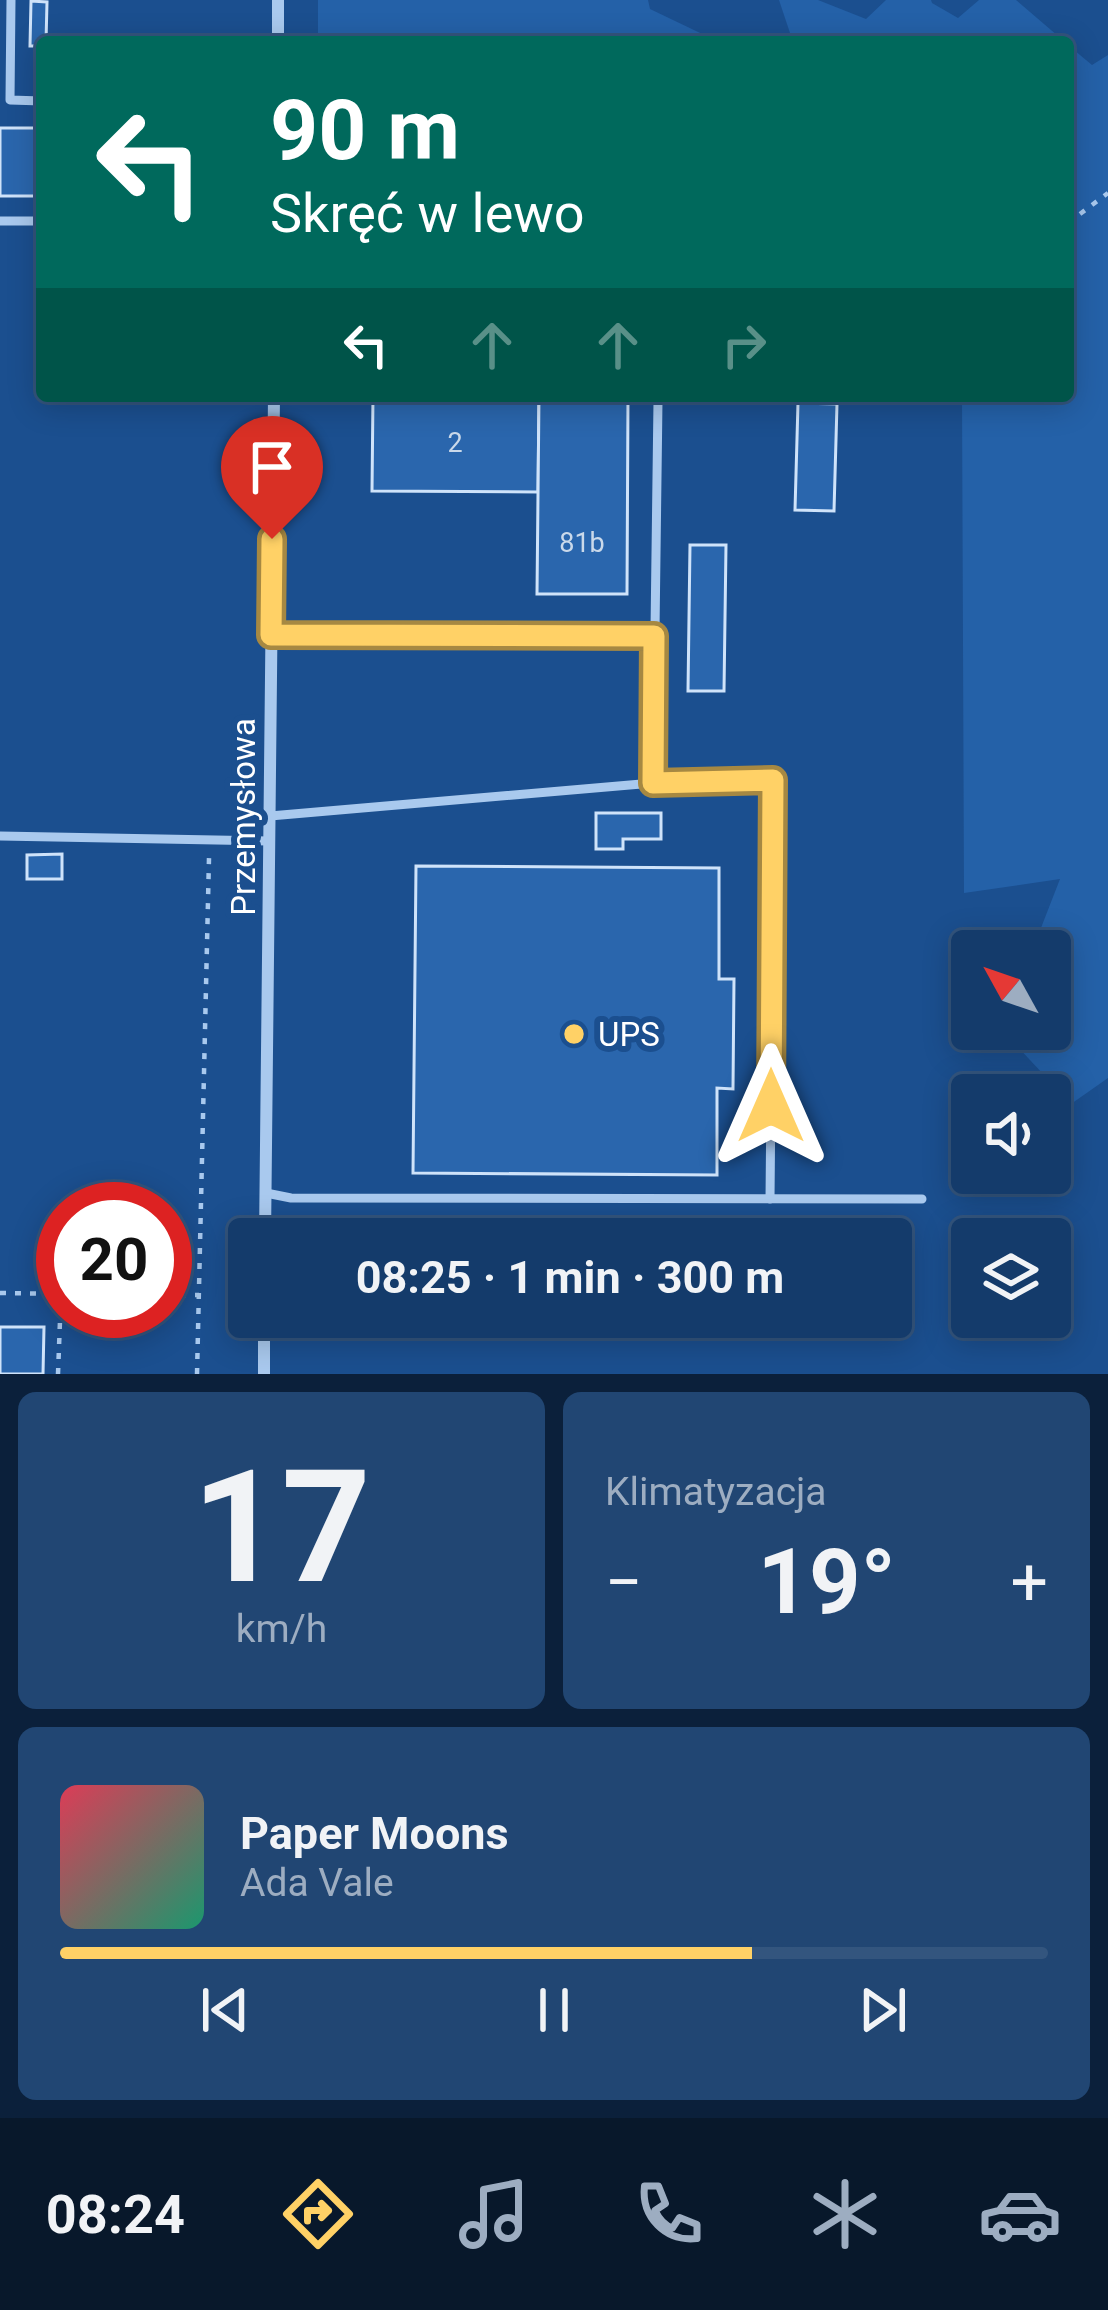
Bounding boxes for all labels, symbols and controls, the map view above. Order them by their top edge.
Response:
text: 90 m [270,81,460,180]
icon: left [72,84,228,240]
text: Skręć w lewo [270,182,585,245]
icon: left [333,312,399,378]
icon: ahead [459,312,525,378]
icon: ahead [585,312,651,378]
icon: right [711,312,777,378]
pin [221,416,323,539]
house number: 2 [447,427,463,459]
icon: arrive [239,434,305,500]
house number: 81b [559,527,605,559]
street label: Przemysłowa [224,718,263,916]
north arrow [951,930,1071,1050]
map controls [951,930,1071,1338]
place label: UPS [598,1015,660,1054]
marker: UPS [561,1021,587,1047]
position arrow [708,1043,834,1169]
button: sound [951,1074,1071,1194]
speed limit sign: 20 [36,1182,192,1338]
button: layers [951,1218,1071,1338]
text: 08:25 · 1 min · 300 m [356,1251,784,1304]
text: 17 [192,1436,371,1619]
text: Klimatyzacja [605,1469,827,1515]
text: 19° [757,1530,896,1635]
text: − [605,1544,643,1621]
text: + [1011,1544,1048,1621]
text: km/h [236,1606,327,1652]
text: Paper Moons [240,1807,509,1860]
text: Ada Vale [240,1860,394,1906]
icon: previous [192,1977,258,2043]
icon: pause [521,1977,587,2043]
icon: next [850,1977,916,2043]
icon: directions [276,2172,360,2256]
icon: music [452,2172,536,2256]
icon: phone [627,2172,711,2256]
icon: climate [803,2172,887,2256]
icon: car [978,2172,1062,2256]
text: 08:24 [46,2183,185,2246]

